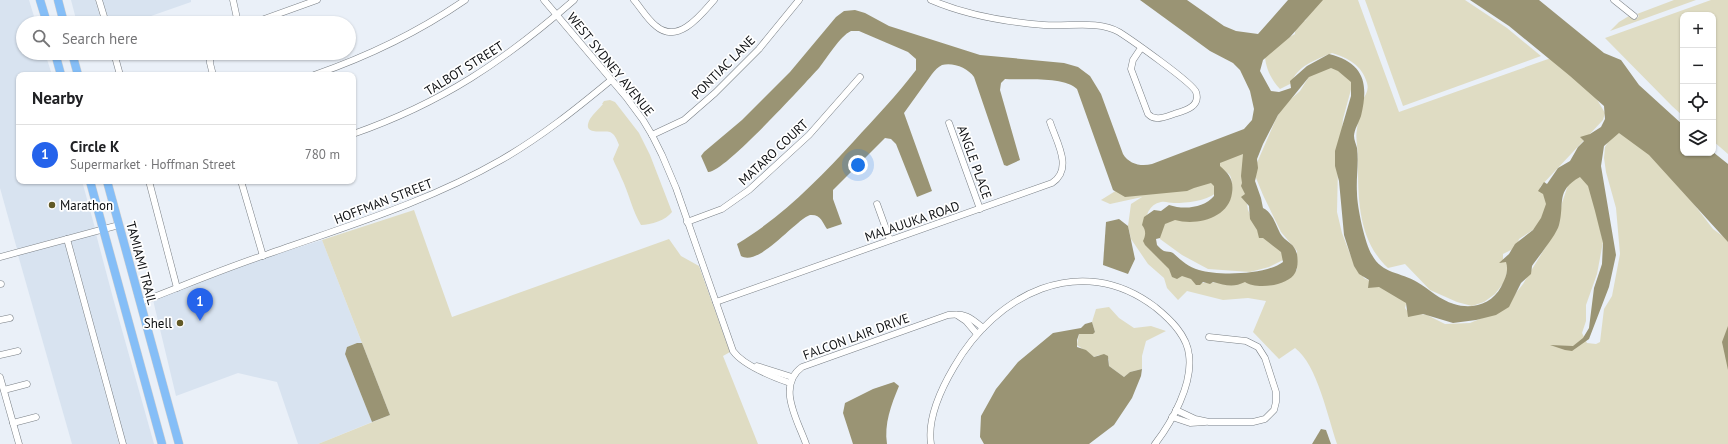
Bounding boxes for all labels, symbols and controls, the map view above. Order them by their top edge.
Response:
street label: WEST SYDNEY AVENUE [563,9,658,120]
map controls [1680,12,1716,156]
button: + [1680,12,1716,48]
search box [16,16,356,60]
icon: search [30,27,52,49]
text: Search here [62,29,138,48]
street label: PONTIAC LANE [688,32,759,103]
street label: TALBOT STREET [422,37,507,99]
button: − [1680,48,1716,84]
button: locate [1680,84,1716,120]
text: Nearby [32,87,83,109]
street label: MATARO COURT [735,116,812,189]
button: layers [1680,120,1716,156]
street label: ANGLE PLACE [953,123,996,201]
text: Circle K [70,137,119,156]
text: 1 [41,146,49,163]
text: 780 m [305,146,340,163]
your location [848,155,868,175]
text: Supermarket · Hoffman Street [70,156,236,173]
street label: HOFFMAN STREET [331,175,435,228]
place label: Marathon [60,197,113,214]
street label: MALAUUKA ROAD [863,197,962,246]
marker: Marathon [47,200,57,210]
street label: TAMIAMI TRAIL [122,220,161,307]
pin: 1 [187,288,213,321]
street label: FALCON LAIR DRIVE [801,309,912,364]
place label: Shell [144,315,172,332]
marker: Shell [175,318,185,328]

